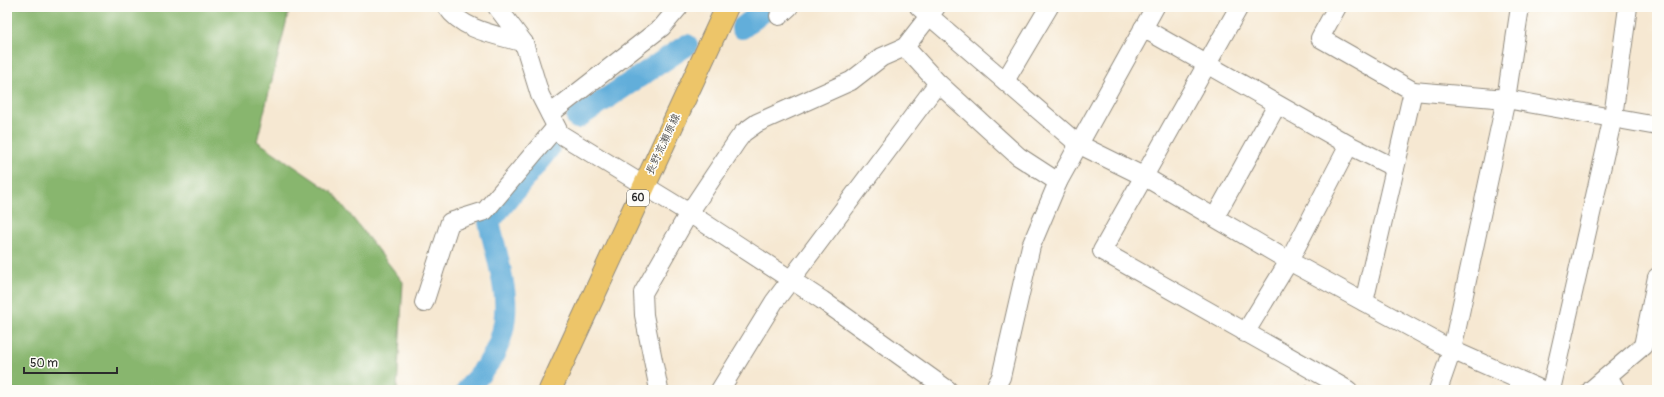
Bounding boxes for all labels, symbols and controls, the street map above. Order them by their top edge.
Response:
street label: 長野荒瀬原線 [643,111,683,177]
road number: 60 [627,190,649,206]
scale bar [24,349,117,375]
text: 50 m [30,356,58,371]

